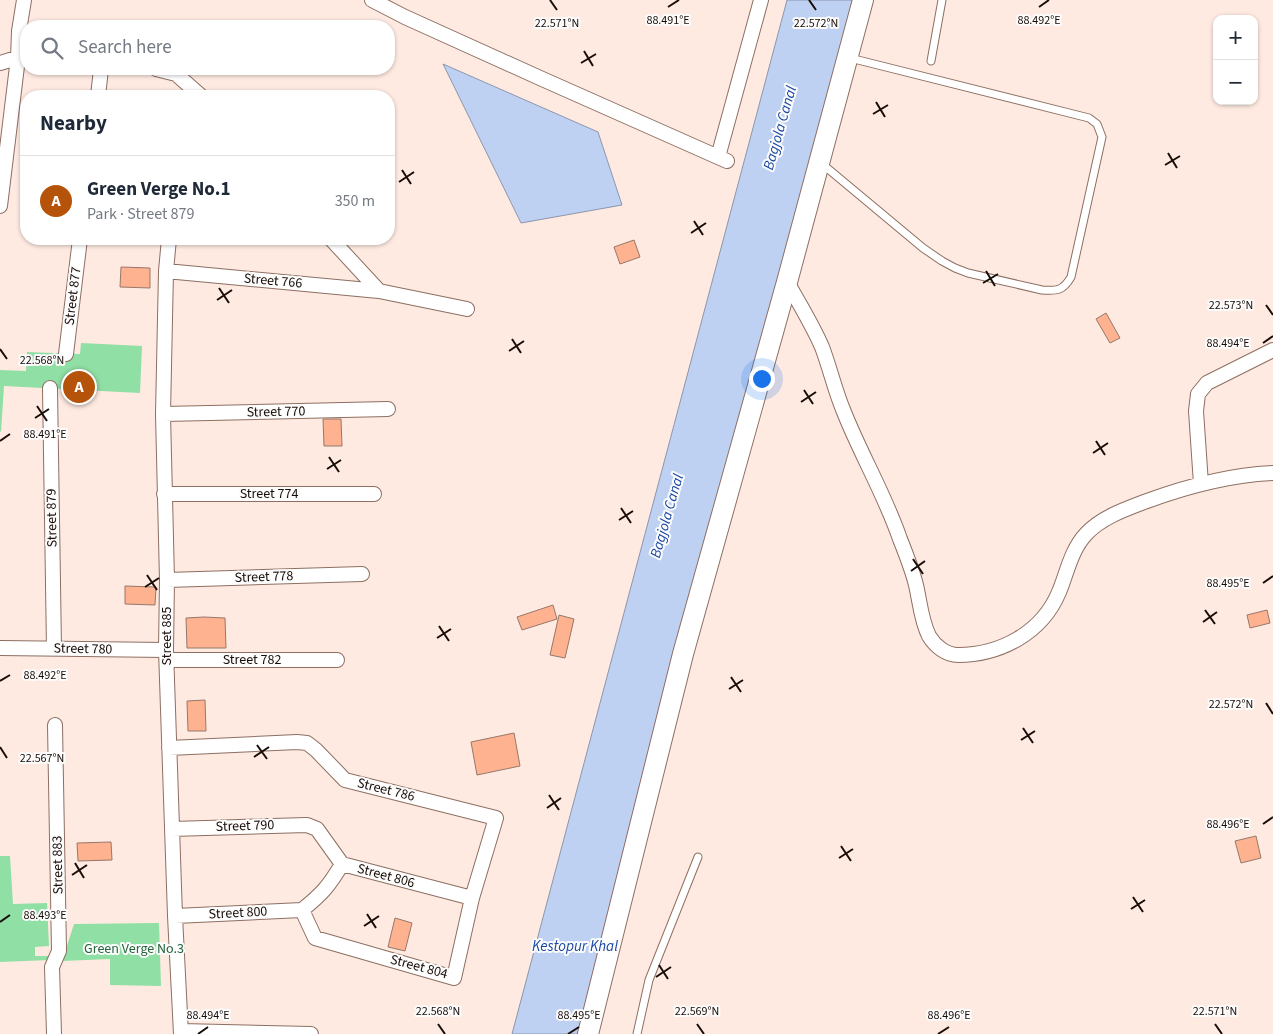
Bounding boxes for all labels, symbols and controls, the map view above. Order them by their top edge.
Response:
text: 88.491°E [646,12,690,29]
text: 88.492°E [1017,12,1061,29]
text: 22.571°N [535,15,579,32]
text: 22.572°N [794,15,838,32]
map controls [1213,15,1258,105]
button: + [1213,15,1258,60]
search box [20,20,395,75]
icon: search [38,34,66,62]
text: Search here [78,34,172,61]
button: − [1213,60,1258,105]
water label: Bagjola Canal [758,83,802,172]
text: Nearby [40,108,107,138]
text: Green Verge No.1 [87,176,230,203]
text: A [51,190,61,212]
text: 350 m [335,190,375,212]
text: Park · Street 879 [87,203,194,225]
street label: Street 877 [59,266,87,326]
street label: Street 766 [243,268,303,294]
text: 22.573°N [1209,297,1253,314]
text: 88.494°E [1206,335,1250,352]
text: 22.568°N [20,352,64,369]
your location [749,366,775,392]
pin: A [63,368,95,406]
street label: Street 770 [246,401,306,423]
text: 88.491°E [23,426,67,443]
water label: Bagjola Canal [645,471,689,560]
street label: Street 774 [240,484,298,504]
street label: Street 879 [41,488,63,548]
street label: Street 778 [234,566,294,588]
text: 88.495°E [1206,575,1250,592]
street label: Street 885 [157,607,177,665]
street label: Street 780 [53,638,113,660]
street label: Street 782 [223,650,281,670]
text: 88.492°E [23,667,67,684]
text: 22.572°N [1209,696,1253,713]
text: 22.567°N [20,750,64,767]
street label: Street 786 [355,773,417,807]
street label: Street 790 [215,815,275,837]
text: 88.496°E [1206,816,1250,833]
street label: Street 883 [47,835,69,895]
street label: Street 806 [355,859,417,893]
street label: Street 800 [208,901,268,925]
text: 88.493°E [23,907,67,924]
water label: Kestopur Khal [532,936,618,957]
park label: Green Verge No.3 [84,939,184,959]
street label: Street 804 [388,950,450,984]
text: 22.568°N [416,1003,460,1020]
text: 22.569°N [675,1003,719,1020]
text: 22.571°N [1193,1003,1237,1020]
text: 88.494°E [186,1007,230,1024]
text: 88.495°E [557,1007,601,1024]
text: 88.496°E [927,1007,971,1024]

